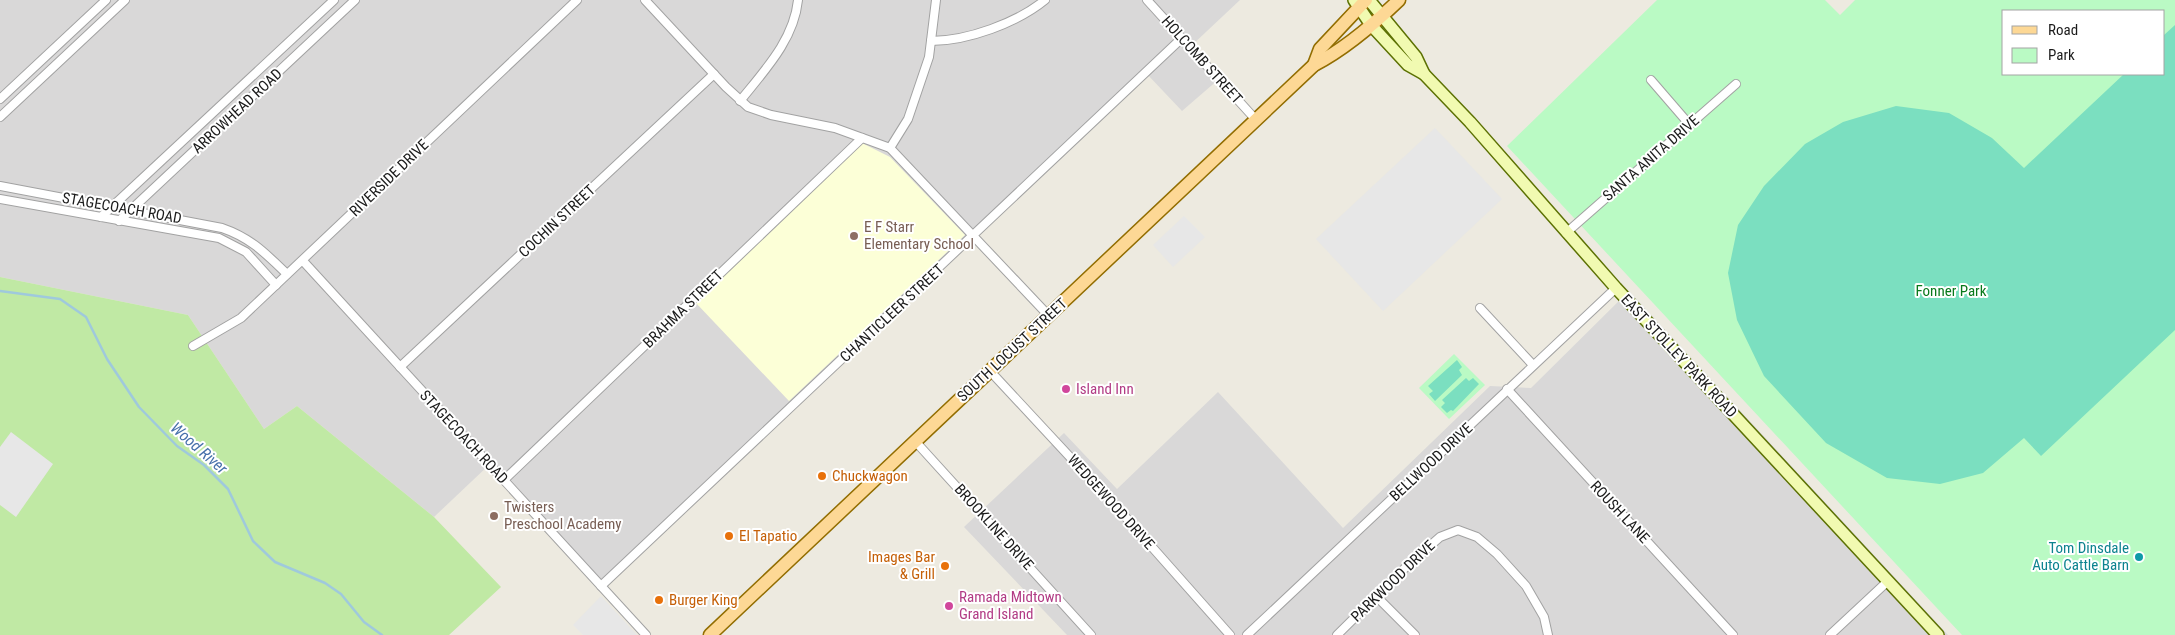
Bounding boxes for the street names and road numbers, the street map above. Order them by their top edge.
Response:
street label: HOLCOMB STREET [1158,12,1246,108]
street label: ARROWHEAD ROAD [188,65,286,157]
street label: SANTA ANITA DRIVE [1599,111,1703,205]
street label: RIVERSIDE DRIVE [346,136,432,220]
street label: COCHIN STREET [515,181,599,261]
street label: STAGECOACH ROAD [61,189,183,227]
street label: CHANTICLEER STREET [836,260,948,366]
street label: BRAHMA STREET [639,266,727,352]
street label: EAST STOLLEY PARK ROAD [1617,291,1741,421]
street label: SOUTH LOCUST STREET [953,294,1071,406]
street label: STAGECOACH ROAD [416,387,512,487]
street label: BELLWOOD DRIVE [1386,419,1476,505]
street label: WEDGEWOOD DRIVE [1064,451,1158,553]
street label: ROUSH LANE [1587,477,1653,547]
street label: BROOKLINE DRIVE [951,480,1037,574]
street label: PARKWOOD DRIVE [1347,536,1439,626]

